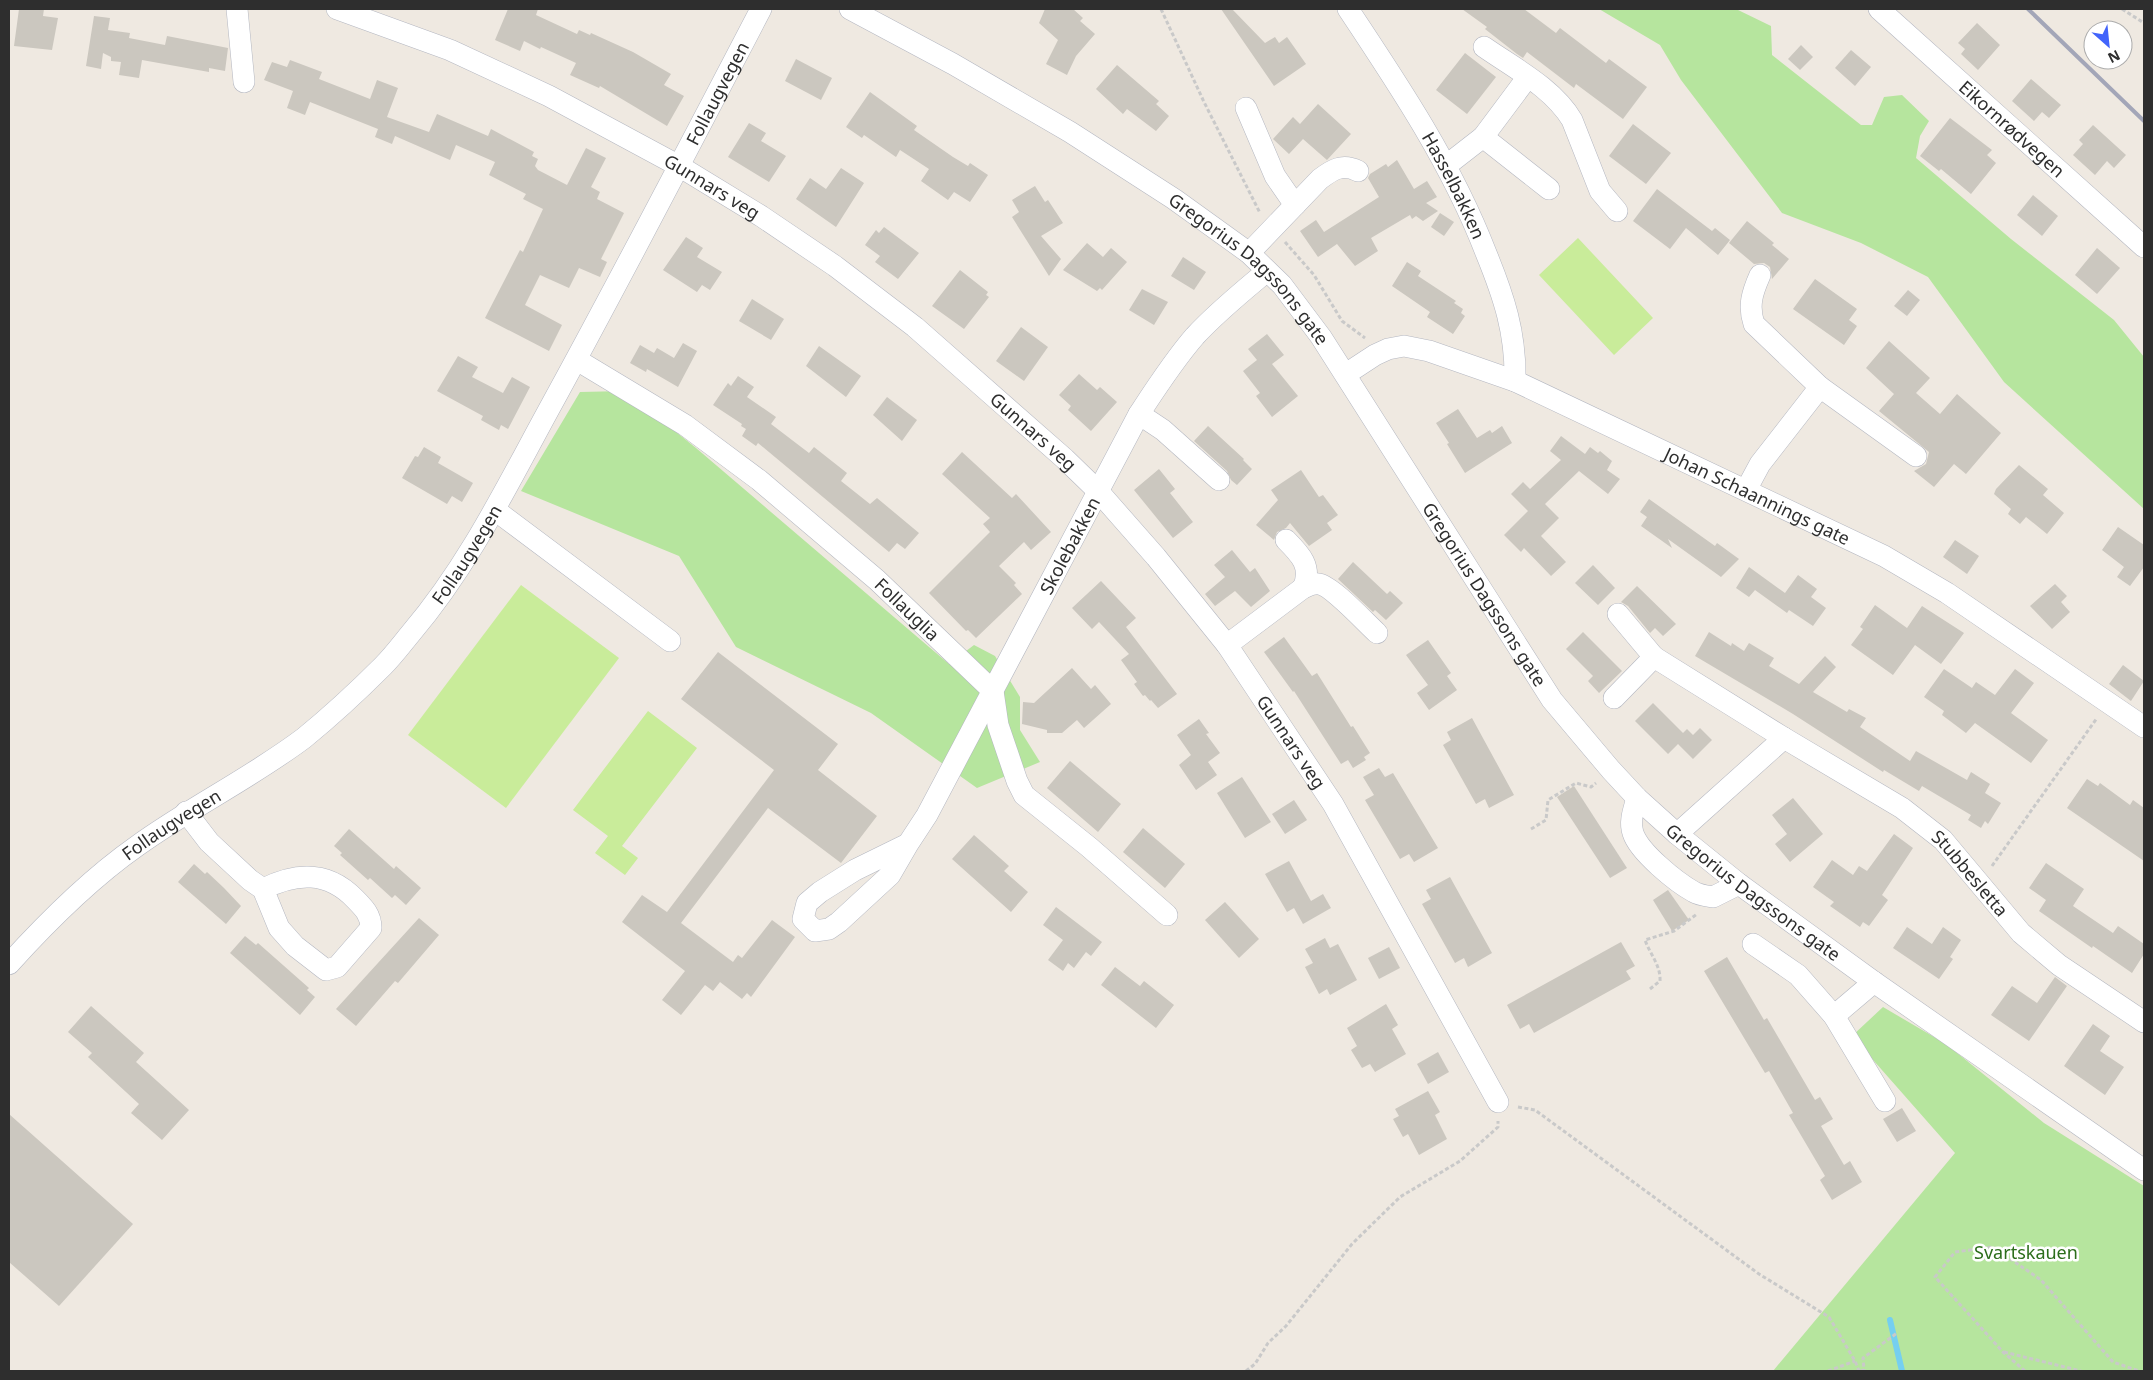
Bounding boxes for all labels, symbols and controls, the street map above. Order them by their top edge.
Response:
north arrow [2083,20,2133,70]
street label: Follaugvegen [680,37,754,149]
text: N [2105,46,2124,68]
street label: Eikornrødvegen [1954,75,2070,182]
street label: Hasselbakken [1417,127,1491,243]
street label: Gunnars veg [660,148,765,225]
street label: Gregorius Dagssons gate [1164,187,1335,349]
street label: Gunnars veg [985,387,1082,476]
street label: Johan Schaannings gate [1659,441,1854,550]
street label: Skolebakken [1034,493,1105,598]
street label: Gregorius Dagssons gate [1417,498,1552,691]
street label: Follaugvegen [426,500,507,609]
street label: Follauglia [870,572,945,646]
street label: Gunnars veg [1252,690,1331,793]
street label: Follaugvegen [117,783,225,865]
street label: Gregorius Dagssons gate [1661,818,1846,966]
street label: Stubbesletta [1927,824,2014,921]
park label: Svartskauen [1974,1240,2078,1264]

